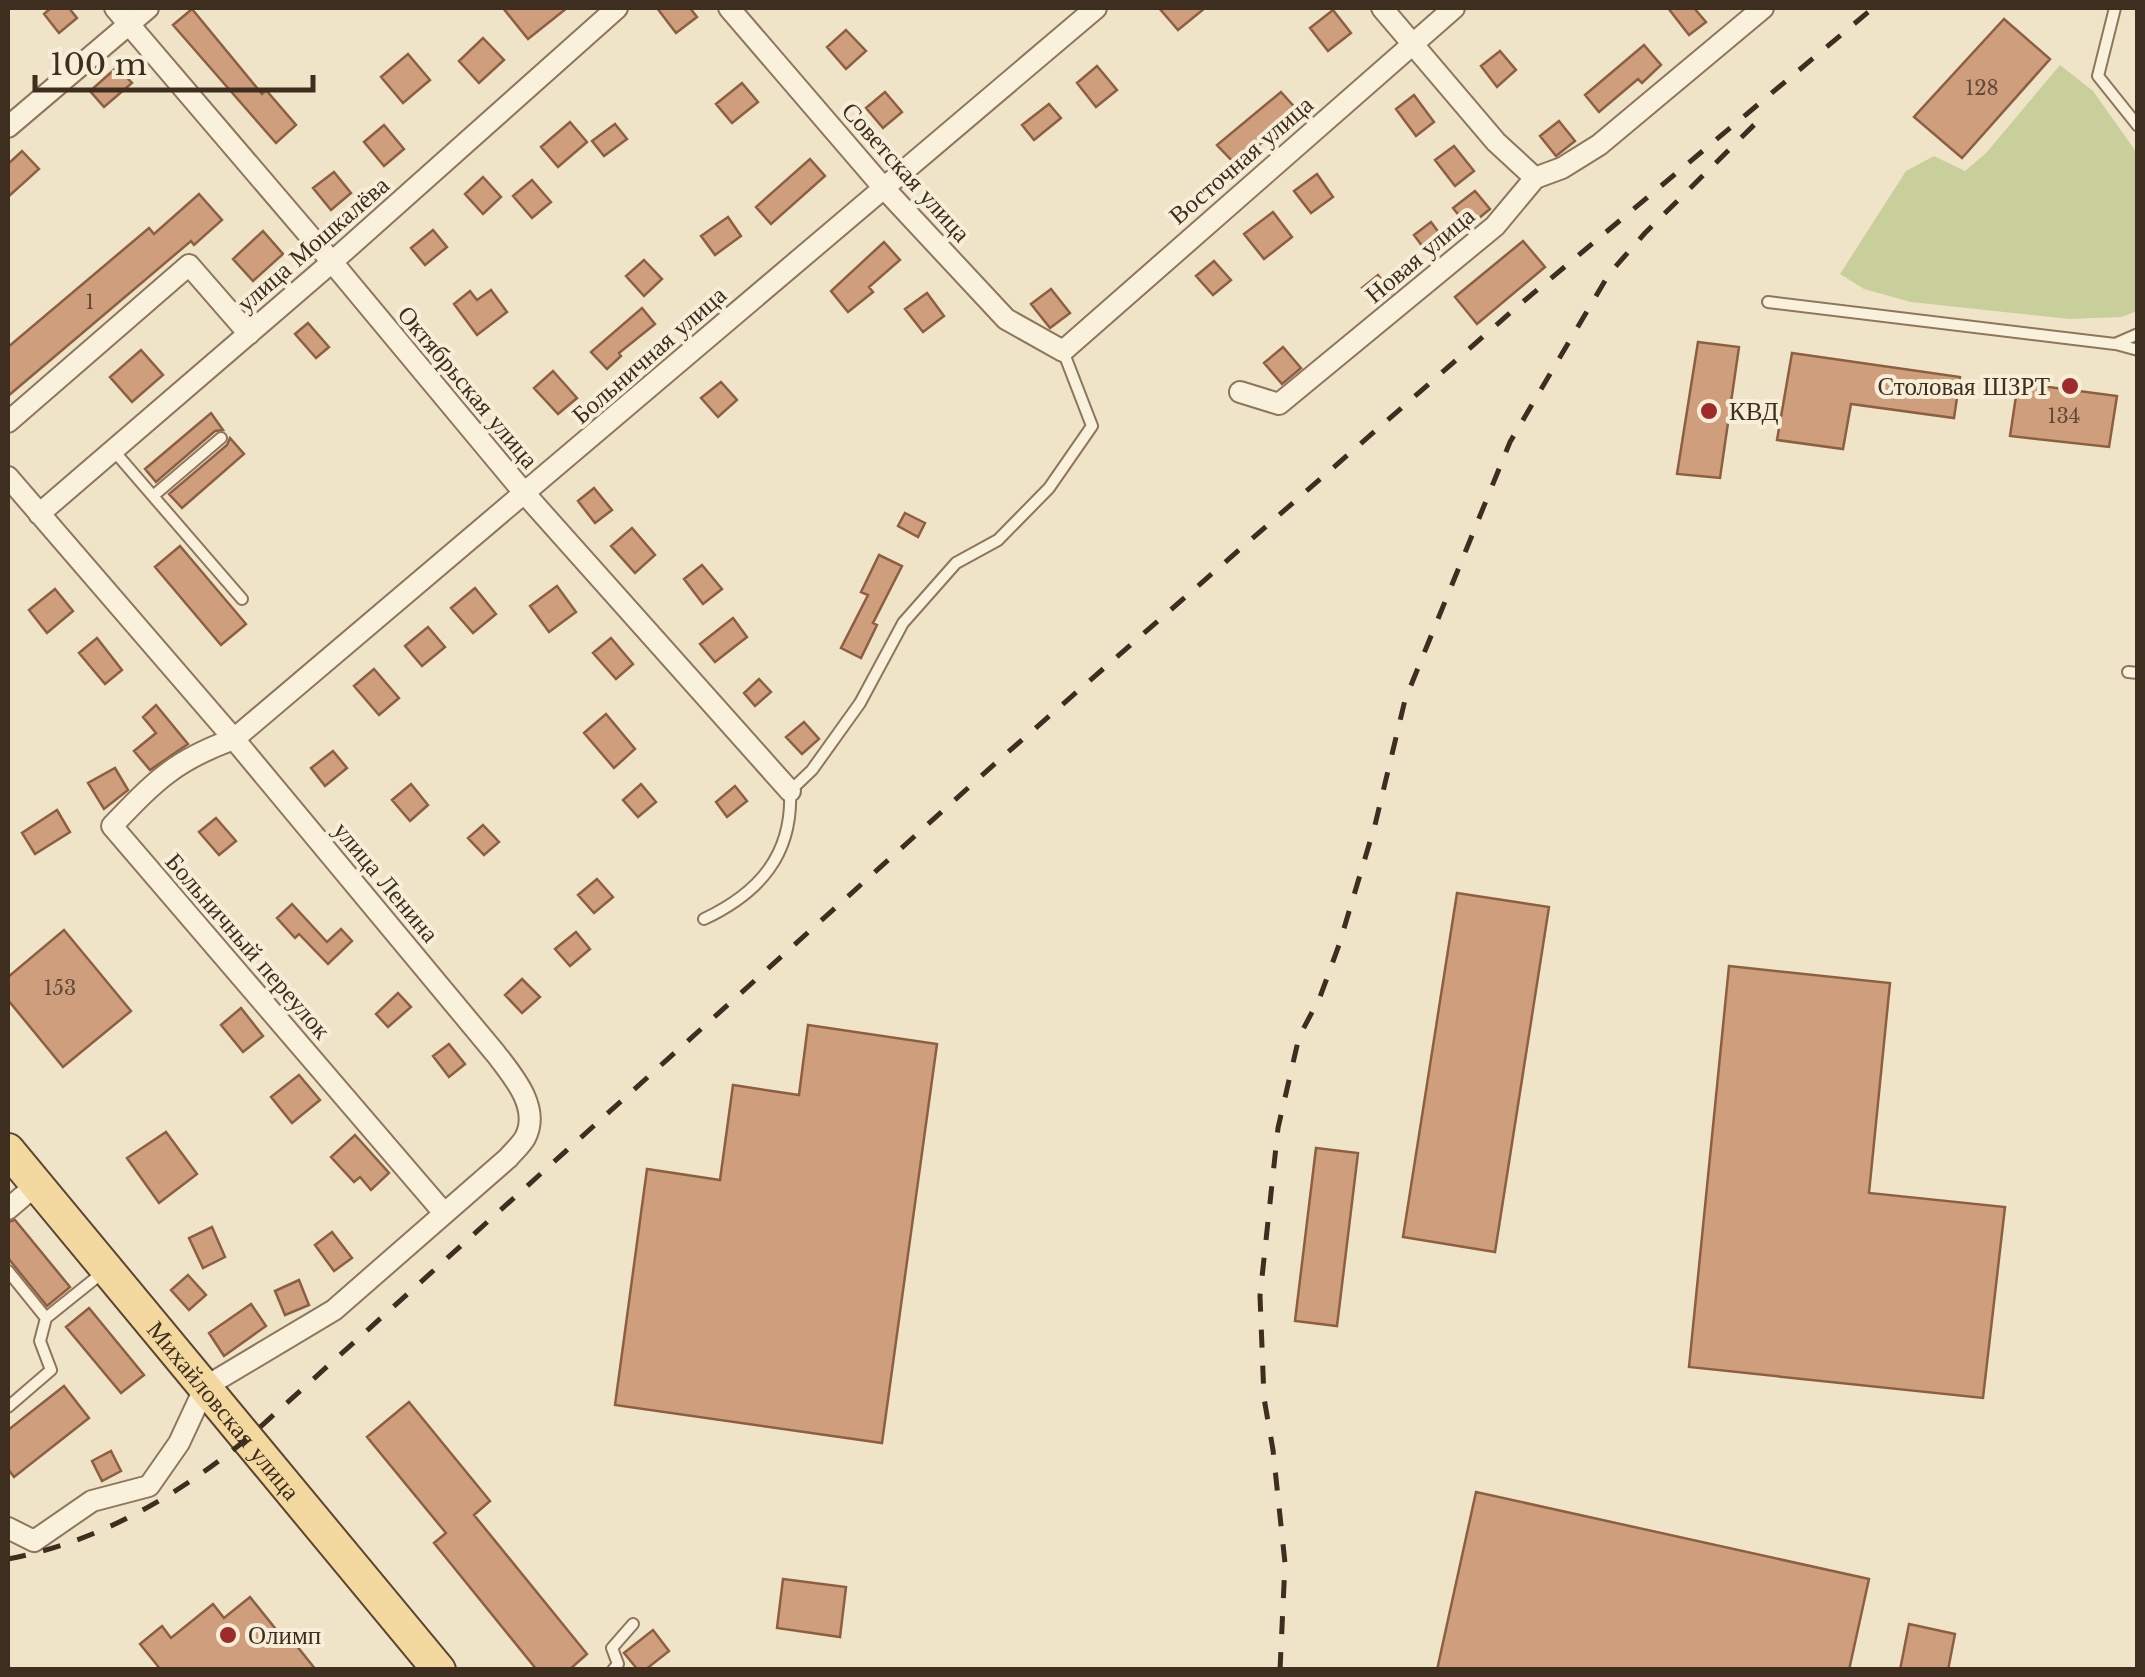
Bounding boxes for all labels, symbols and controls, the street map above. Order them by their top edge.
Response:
scale bar [35,30,312,92]
text: 100 m [50,46,147,83]
house number: 128 [1965,76,1999,100]
street label: Восточная улица [1163,89,1319,231]
street label: Советская улица [835,96,977,248]
street label: улица Мошкалёва [231,169,395,319]
street label: Новая улица [1359,200,1481,310]
street label: Больничная улица [565,279,733,431]
house number: 1 [86,290,94,314]
street label: Октябрьская улица [391,299,545,475]
place label: Столовая ШЗРТ [1877,371,2050,402]
marker: Столовая ШЗРТ [2059,375,2081,397]
place label: КВД [1729,396,1778,427]
marker: КВД [1698,400,1720,422]
house number: 134 [2048,404,2080,428]
street label: улица Ленина [327,815,445,949]
street label: Больничный переулок [159,847,338,1046]
house number: 153 [44,976,76,1000]
street label: Михайловская улица [140,1314,307,1506]
place label: Олимп [248,1620,321,1651]
marker: Олимп [217,1624,239,1646]

